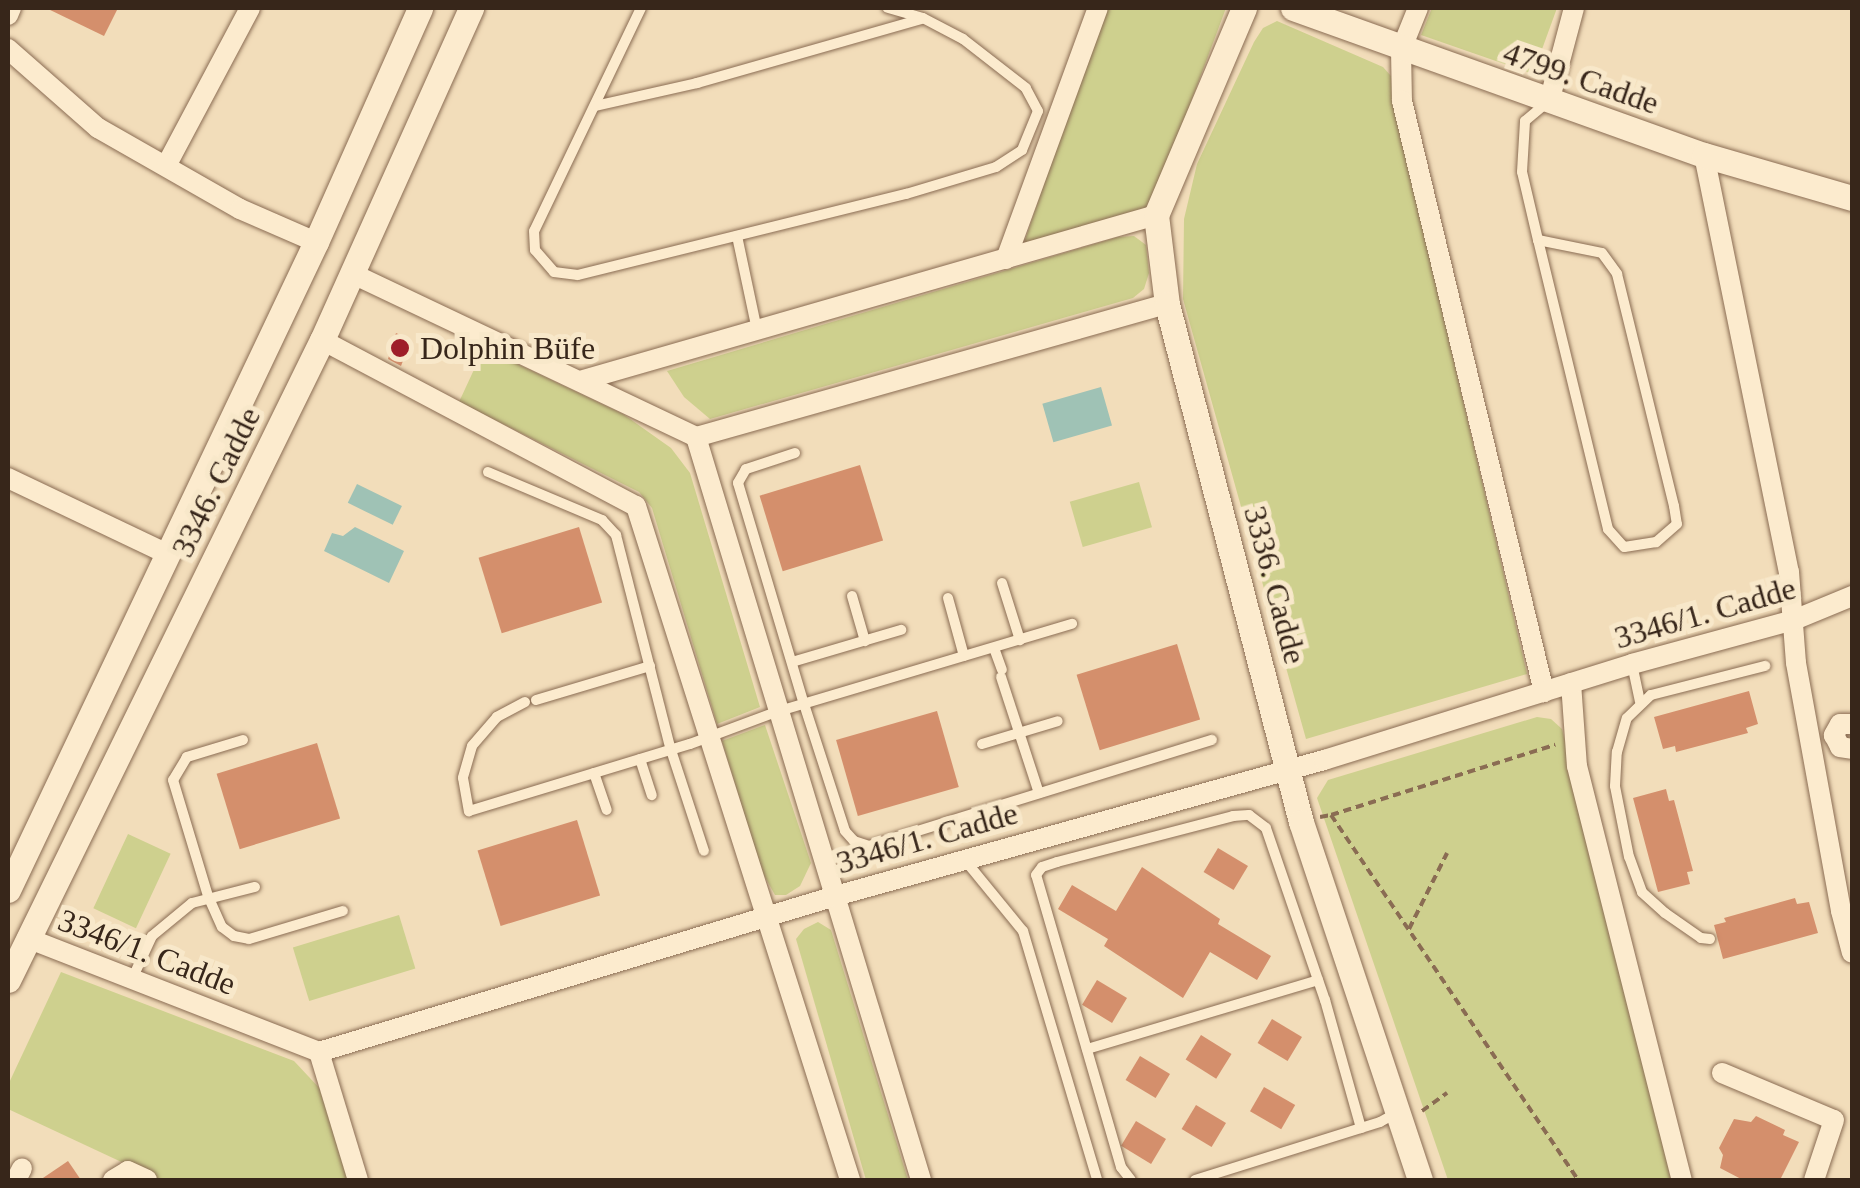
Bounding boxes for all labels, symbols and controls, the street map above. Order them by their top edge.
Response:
street label: 4799. Cadde [1498,34,1664,122]
place label: Dolphin Büfe [420,329,595,367]
marker: Dolphin Büfe [389,337,411,359]
street label: 3346. Cadde [163,401,269,563]
street label: 3336. Cadde [1236,502,1314,668]
street label: 3346/1. Cadde [1610,569,1800,657]
street label: 3346/1. Cadde [832,794,1022,882]
street label: 3346/1. Cadde [53,901,241,1003]

